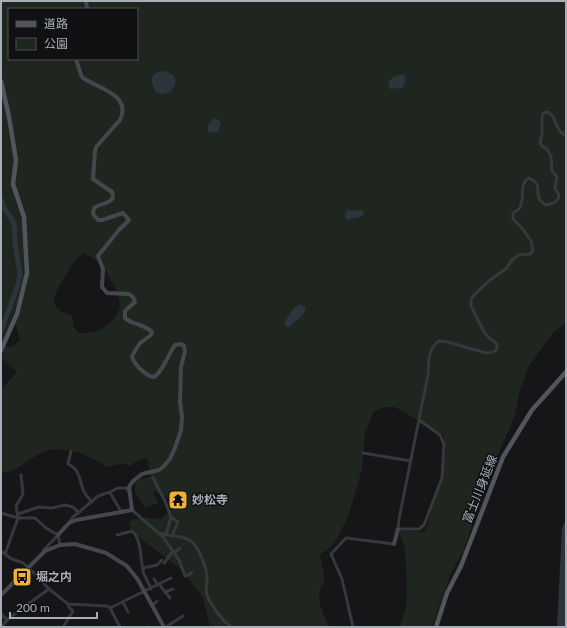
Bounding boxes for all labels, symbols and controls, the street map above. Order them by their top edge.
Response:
legend [8,8,138,60]
text: 道路 [44,16,68,31]
text: 公園 [44,36,68,51]
street label: 富士川身延線 [459,453,500,525]
temple icon: 妙松寺 [167,489,189,511]
place label: 妙松寺 [192,492,228,507]
bus stop icon: 堀之内 [11,566,33,588]
place label: 堀之内 [36,569,72,584]
scale bar [10,594,97,620]
text: 200 m [16,600,50,615]

